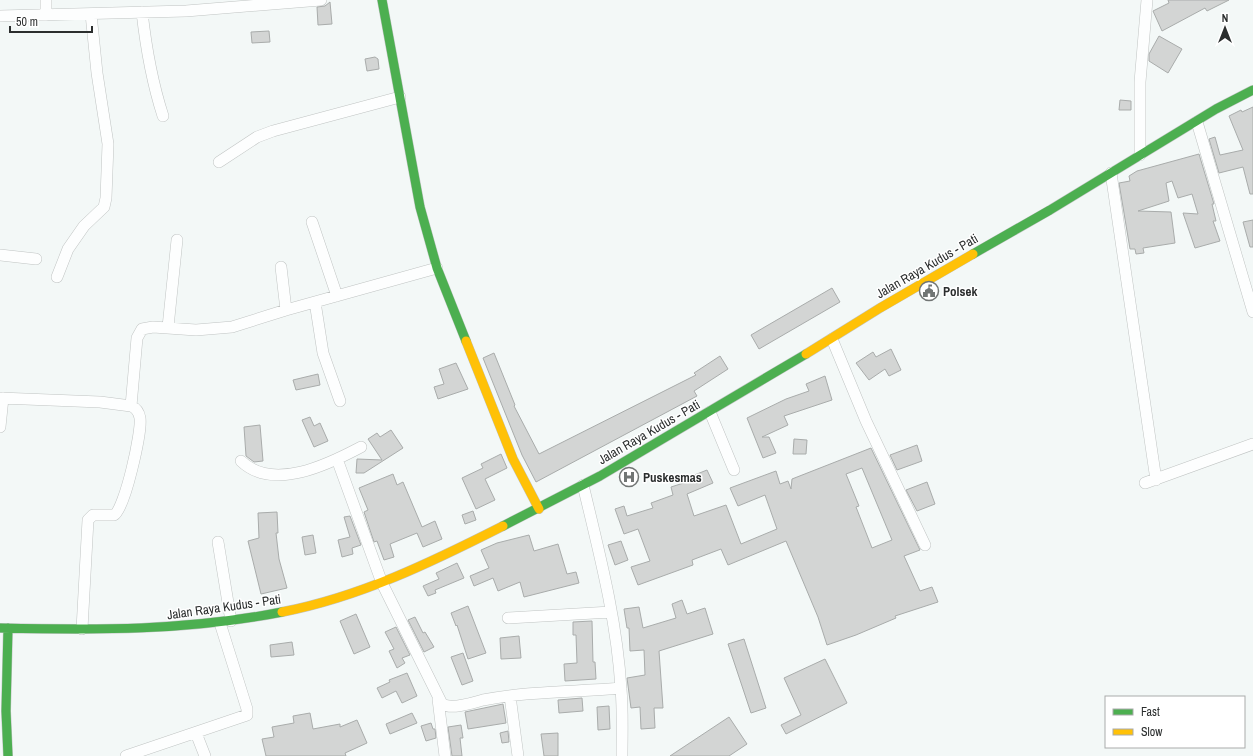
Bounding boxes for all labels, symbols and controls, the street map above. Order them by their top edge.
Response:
scale bar [10,8,92,34]
north arrow [1205,8,1245,48]
text: N [1222,11,1228,25]
text: 50 m [16,14,38,30]
street label: Jalan Raya Kudus - Pati [873,230,981,302]
public building icon: Polsek [918,280,940,302]
place label: Polsek [943,283,977,300]
street label: Jalan Raya Kudus - Pati [595,396,703,468]
hospital icon: Puskesmas [618,466,640,488]
place label: Puskesmas [643,469,702,486]
street label: Jalan Raya Kudus - Pati [166,591,282,623]
legend [1105,696,1245,748]
text: Fast [1141,704,1160,720]
text: Slow [1141,724,1163,740]

